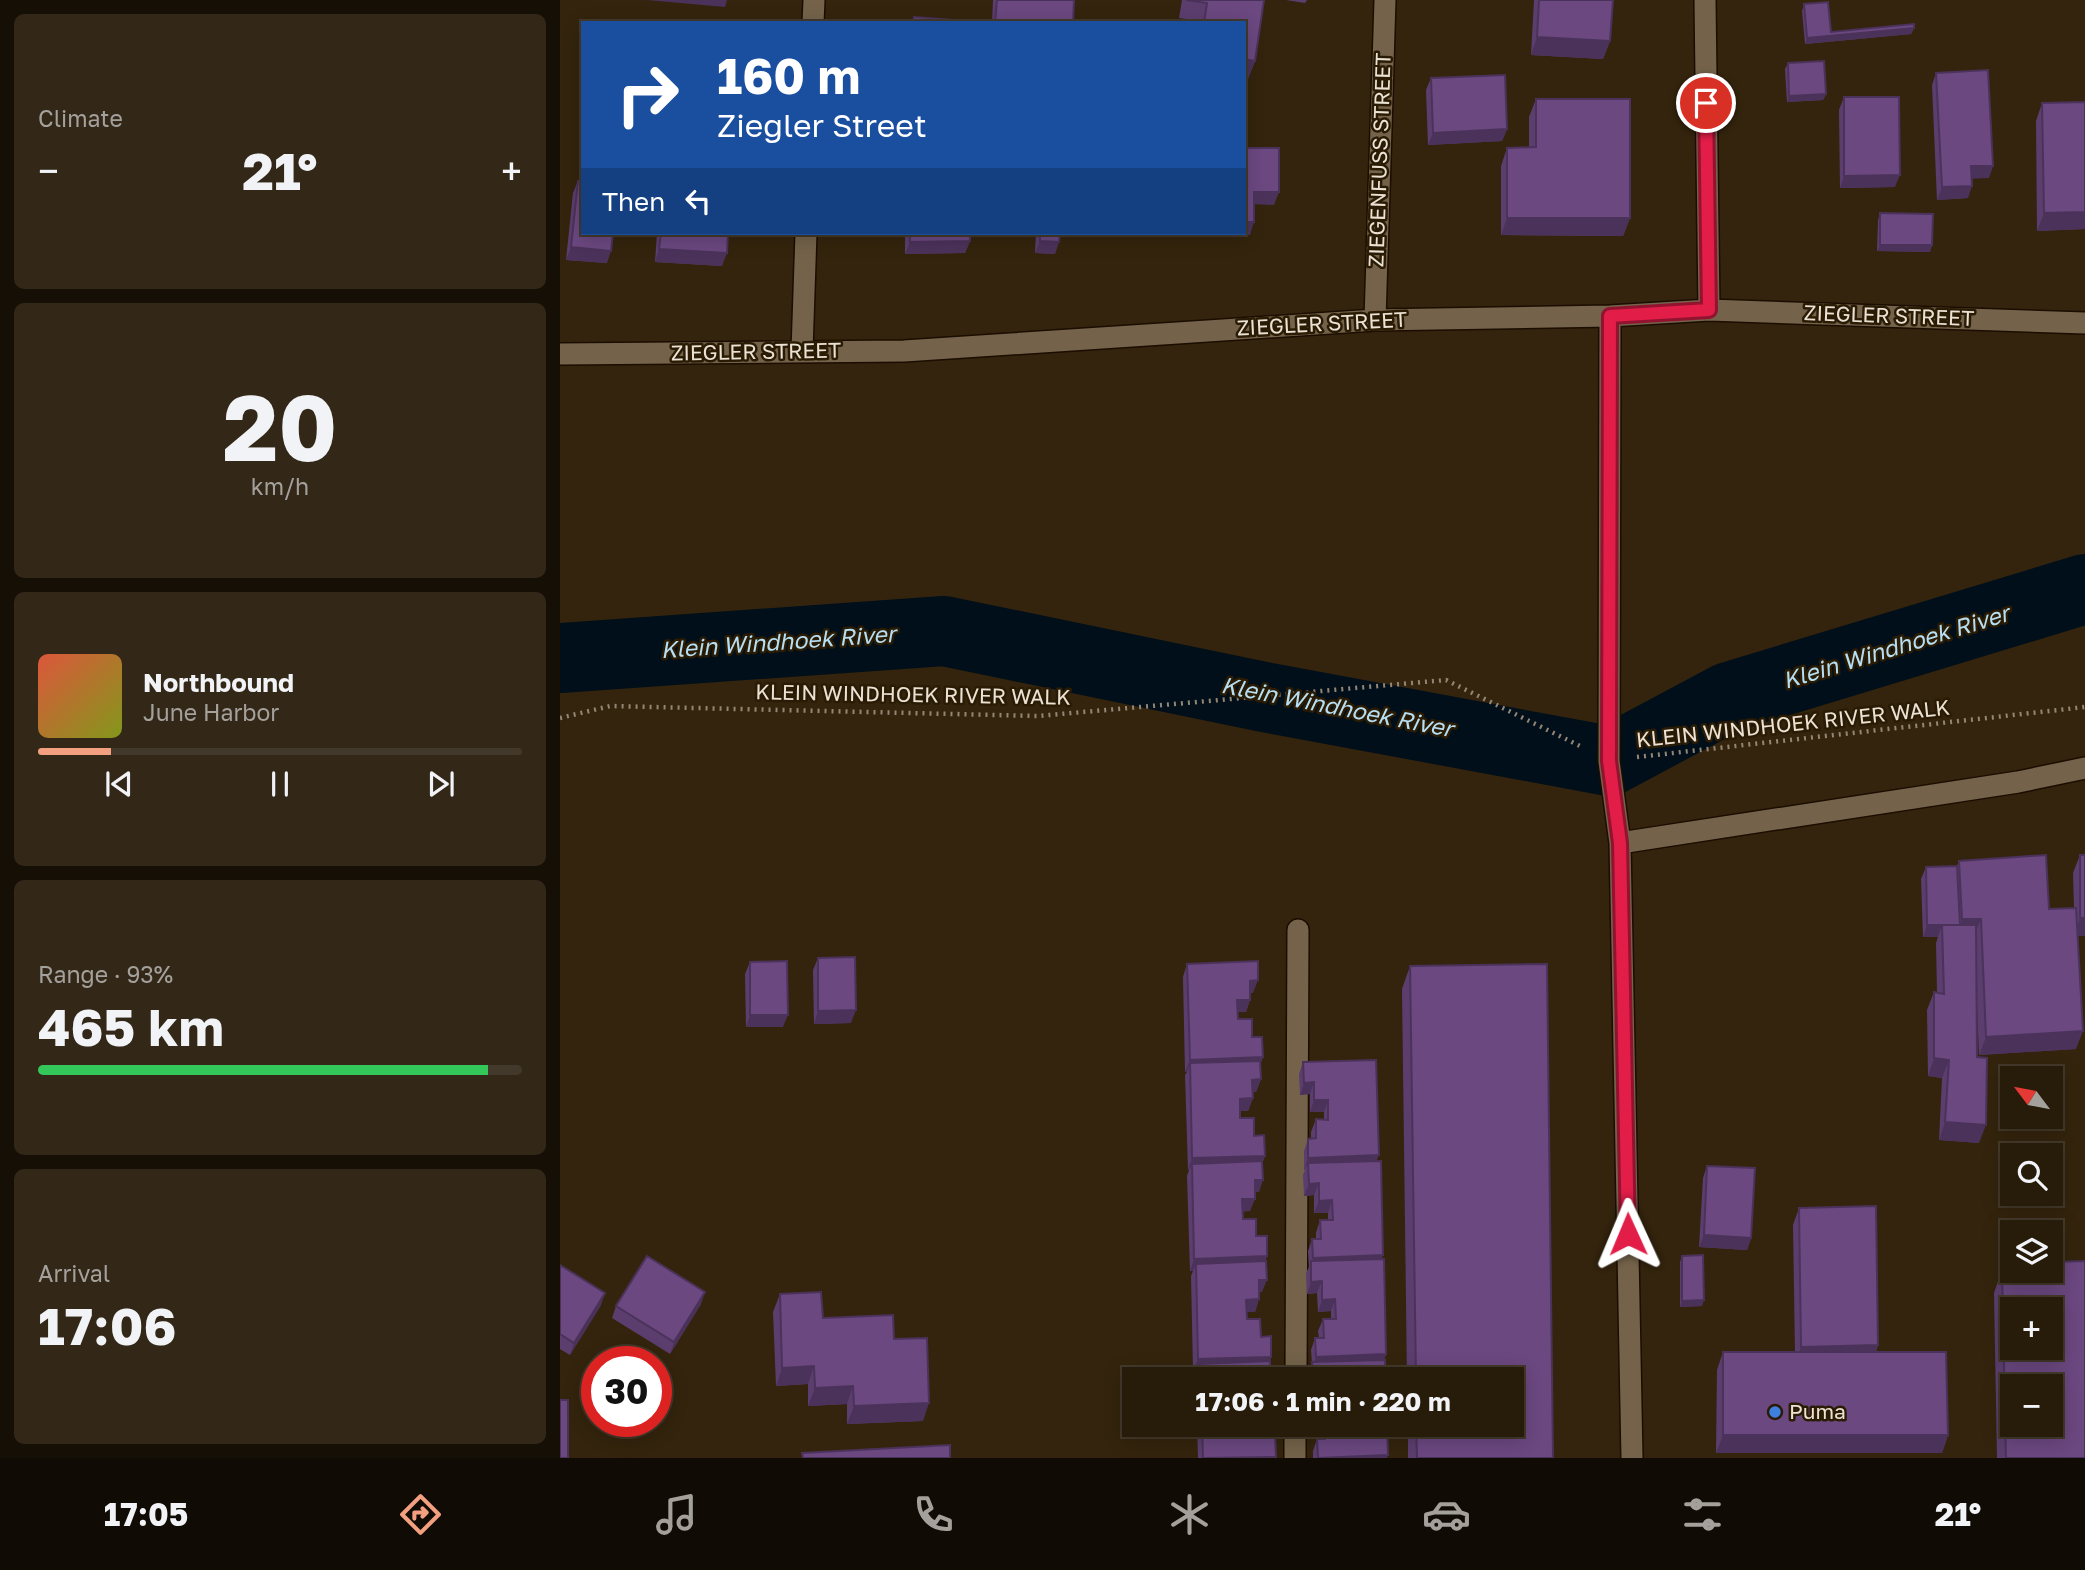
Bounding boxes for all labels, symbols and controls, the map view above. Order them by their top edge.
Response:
text: 160 m [717,46,860,105]
icon: right [602,49,693,140]
street label: ZIEGENFUSS STREET [1362,52,1396,268]
pin [1676,73,1736,133]
icon: arrive [1687,84,1725,122]
text: Climate [38,104,123,132]
text: Ziegler Street [717,106,927,144]
text: 21° [242,139,318,201]
text: − [38,148,59,193]
text: + [501,148,522,193]
icon: left [679,182,717,220]
text: Then [602,186,665,217]
street label: ZIEGLER STREET [1803,299,1975,331]
street label: ZIEGLER STREET [1236,306,1408,340]
street label: ZIEGLER STREET [671,337,841,365]
text: 20 [223,372,337,481]
text: km/h [251,472,309,500]
water label: Klein Windhoek River [1779,597,2015,694]
water label: Klein Windhoek River [660,619,899,663]
text: Northbound [143,667,294,698]
water label: Klein Windhoek River [1219,670,1458,743]
street label: KLEIN WINDHOEK RIVER WALK [755,678,1071,710]
street label: KLEIN WINDHOEK RIVER WALK [1635,694,1951,752]
text: June Harbor [143,698,279,726]
icon: previous [100,765,138,803]
icon: pause [261,765,299,803]
icon: next [422,765,460,803]
text: Range · 93% [38,960,173,988]
text: 465 km [38,995,224,1057]
north arrow [2000,1066,2063,1129]
map controls [2000,1066,2063,1437]
button: search [2000,1143,2063,1206]
position arrow [1591,1197,1665,1271]
button: layers [2000,1220,2063,1283]
text: Arrival [38,1259,110,1287]
text: 17:06 [38,1294,177,1356]
button: + [2000,1297,2063,1360]
speed limit sign: 30 [581,1346,672,1437]
button: − [2000,1374,2063,1437]
text: 17:06 · 1 min · 220 m [1195,1386,1451,1417]
place label: Puma [1789,1398,1846,1424]
marker: Puma [1767,1404,1783,1420]
icon: directions [396,1490,445,1539]
icon: music [652,1490,701,1539]
icon: phone [909,1490,958,1539]
icon: climate [1165,1490,1214,1539]
icon: car [1422,1490,1471,1539]
icon: filters [1678,1490,1727,1539]
text: 17:05 [104,1495,188,1533]
text: 21° [1935,1495,1981,1533]

